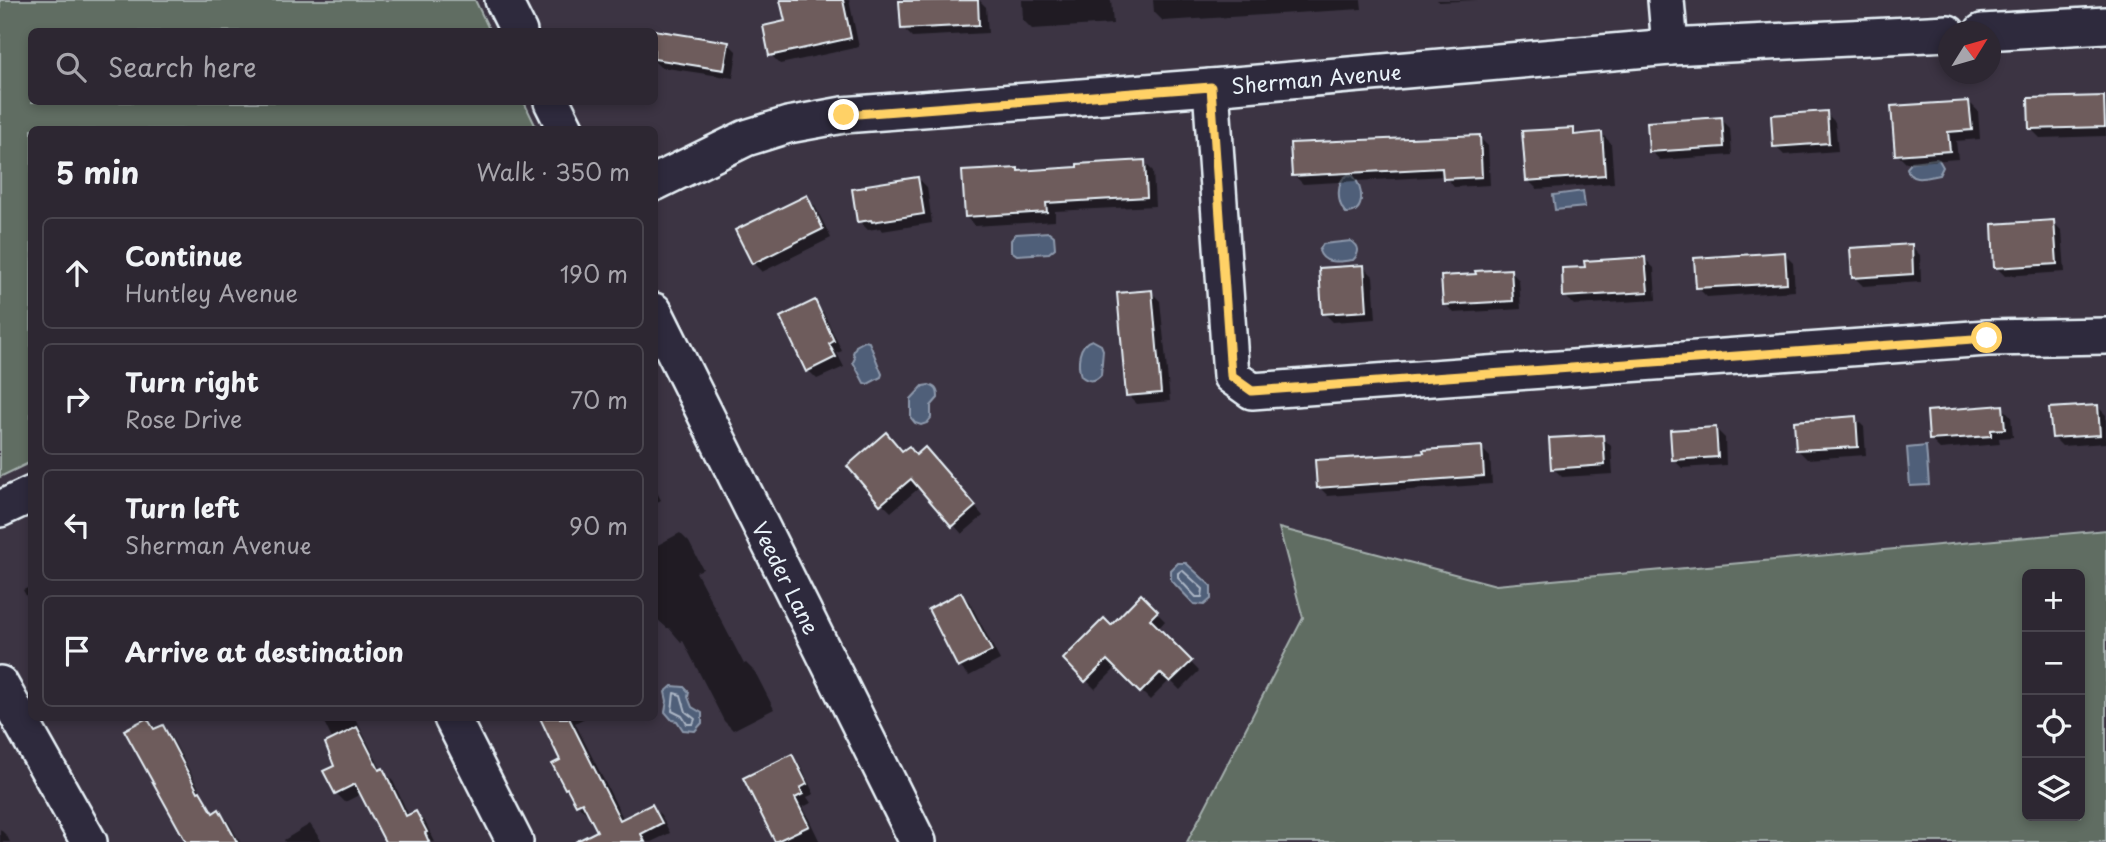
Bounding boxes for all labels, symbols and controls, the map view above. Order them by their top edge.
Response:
north arrow [1938,21,2001,84]
search box [28,28,658,105]
text: Search here [108,47,257,86]
icon: search [52,48,90,86]
street label: Sherman Avenue [1230,54,1402,101]
route end [828,99,859,130]
text: 5 min [56,149,139,194]
text: Walk · 350 m [477,154,630,189]
text: Continue [125,236,242,275]
icon: ahead [58,254,96,292]
text: 190 m [560,256,628,291]
text: Huntley Avenue [125,275,298,310]
route start [1971,322,2002,353]
text: Turn right [125,362,259,401]
icon: right [58,380,96,418]
text: 70 m [570,382,628,417]
text: Rose Drive [125,401,242,436]
text: Turn left [125,488,240,527]
icon: left [58,506,96,544]
text: 90 m [569,508,628,543]
street label: Veeder Lane [745,516,828,640]
text: Sherman Avenue [125,527,311,562]
map controls [2022,569,2085,821]
button: + [2022,569,2085,632]
icon: arrive [58,632,96,670]
text: Arrive at destination [125,632,404,671]
button: − [2022,632,2085,695]
button: locate [2022,695,2085,758]
button: layers [2022,758,2085,821]

